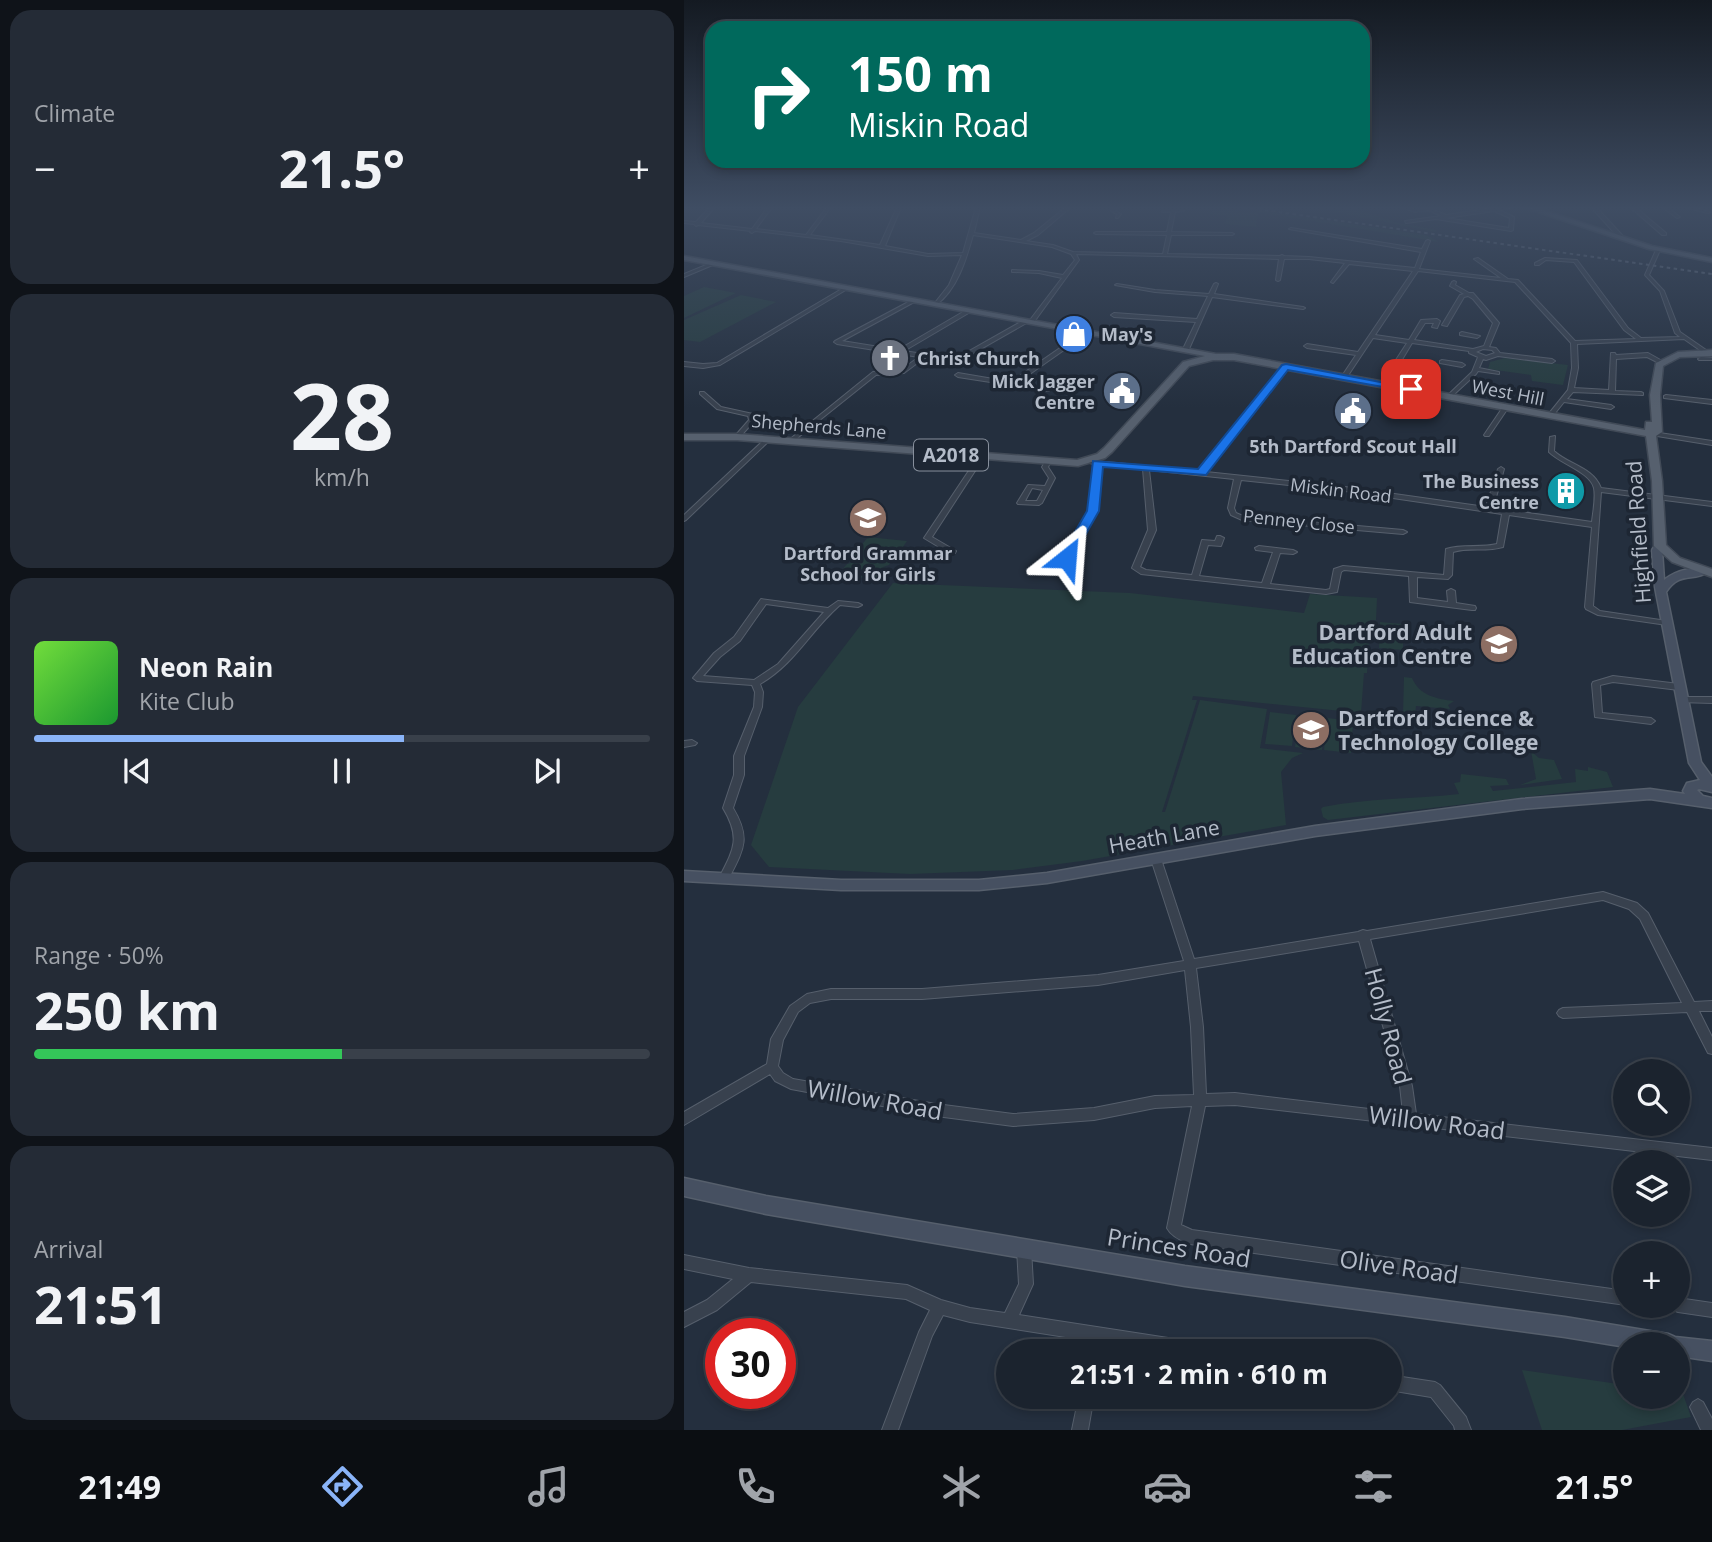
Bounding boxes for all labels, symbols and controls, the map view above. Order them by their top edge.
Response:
text: 150 m [848,40,993,106]
icon: right [733,49,824,140]
text: Climate [34,97,115,129]
text: Miskin Road [848,103,1029,146]
text: 21.5° [279,132,405,203]
text: − [34,142,56,194]
text: + [628,142,650,194]
shop icon: May's [1053,313,1095,355]
place label: May's [1101,322,1153,346]
church icon: Christ Church [869,337,911,379]
place label: Christ Church [917,346,1040,370]
text: 28 [290,353,394,477]
pin [1381,359,1441,419]
place label: Mick Jagger Centre [991,369,1095,414]
public building icon: Mick Jagger Centre [1101,370,1143,412]
icon: arrive [1392,370,1430,408]
street label: West Hill [1470,373,1546,411]
public building icon: 5th Dartford Scout Hall [1332,390,1374,432]
street label: Shepherds Lane [751,408,887,444]
place label: 5th Dartford Scout Hall [1249,434,1457,458]
road number: A2018 [914,440,988,470]
street label: Highfield Road [1619,460,1657,604]
text: km/h [314,461,370,493]
place label: The Business Centre [1423,469,1539,514]
building icon: The Business Centre [1545,470,1587,512]
street label: Miskin Road [1289,472,1393,508]
school or university icon: Dartford Grammar School for Girls [847,497,889,539]
street label: Penney Close [1242,503,1356,539]
position arrow [1030,521,1104,595]
place label: Dartford Grammar School for Girls [783,541,953,586]
place label: Dartford Adult Education Centre [1291,618,1472,670]
school or university icon: Dartford Adult Education Centre [1478,623,1520,665]
text: Neon Rain [139,649,273,685]
text: Kite Club [139,685,234,717]
place label: Dartford Science & Technology College [1338,704,1539,756]
school or university icon: Dartford Science & Technology College [1290,709,1332,751]
icon: previous [118,752,156,790]
icon: pause [323,752,361,790]
icon: next [528,752,566,790]
street label: Heath Lane [1106,812,1222,860]
text: Range · 50% [34,939,164,971]
street label: Holly Road [1358,964,1420,1088]
text: 250 km [34,974,220,1045]
map controls [1613,1059,1690,1409]
button: search [1613,1059,1690,1136]
street label: Willow Road [805,1071,945,1127]
street label: Willow Road [1367,1097,1507,1147]
button: layers [1613,1150,1690,1227]
street label: Princes Road [1105,1219,1253,1275]
text: Arrival [34,1233,103,1265]
street label: Olive Road [1337,1241,1461,1291]
button: + [1613,1241,1690,1318]
text: 21:51 [34,1268,168,1339]
speed limit sign: 30 [705,1318,796,1409]
button: − [1613,1332,1690,1409]
text: 21:51 · 2 min · 610 m [1070,1356,1328,1392]
icon: directions [318,1462,367,1511]
icon: music [524,1462,573,1511]
icon: phone [731,1462,780,1511]
icon: climate [937,1462,986,1511]
icon: car [1143,1462,1192,1511]
icon: filters [1349,1462,1398,1511]
text: 21:49 [79,1465,161,1508]
text: 21.5° [1556,1465,1633,1508]

